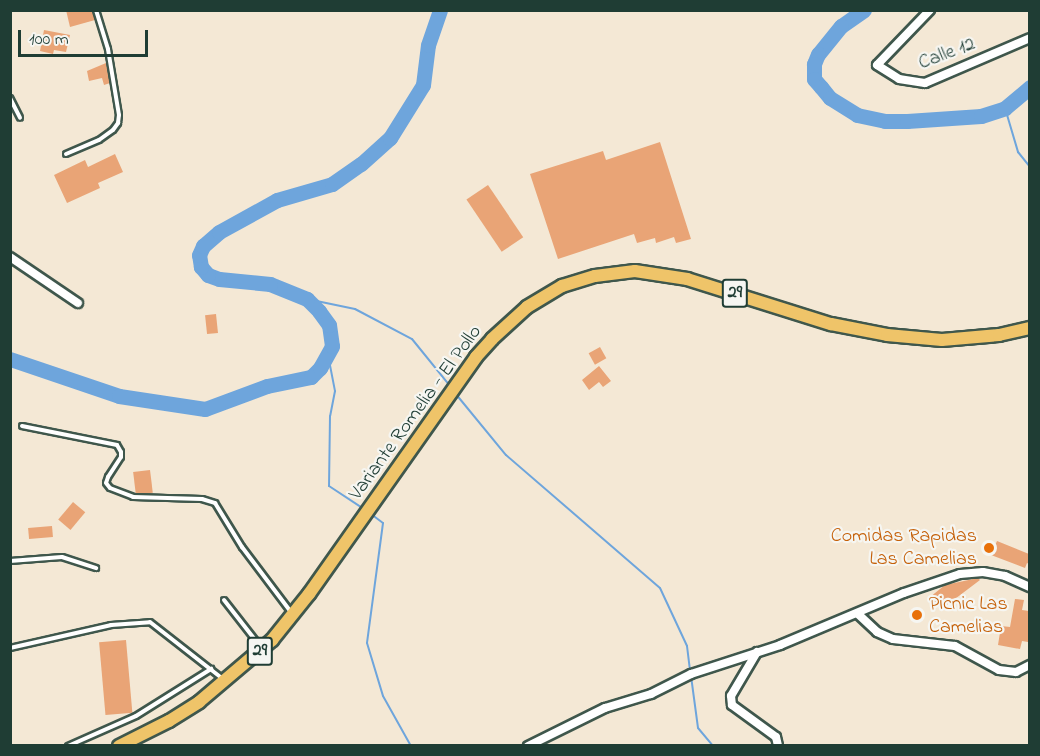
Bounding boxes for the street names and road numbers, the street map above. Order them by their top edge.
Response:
street label: Calle 12 [915,32,979,76]
road number: 29 [722,278,748,308]
street label: Variante Romelia - El Pollo [344,321,488,505]
road number: 29 [246,636,274,666]

